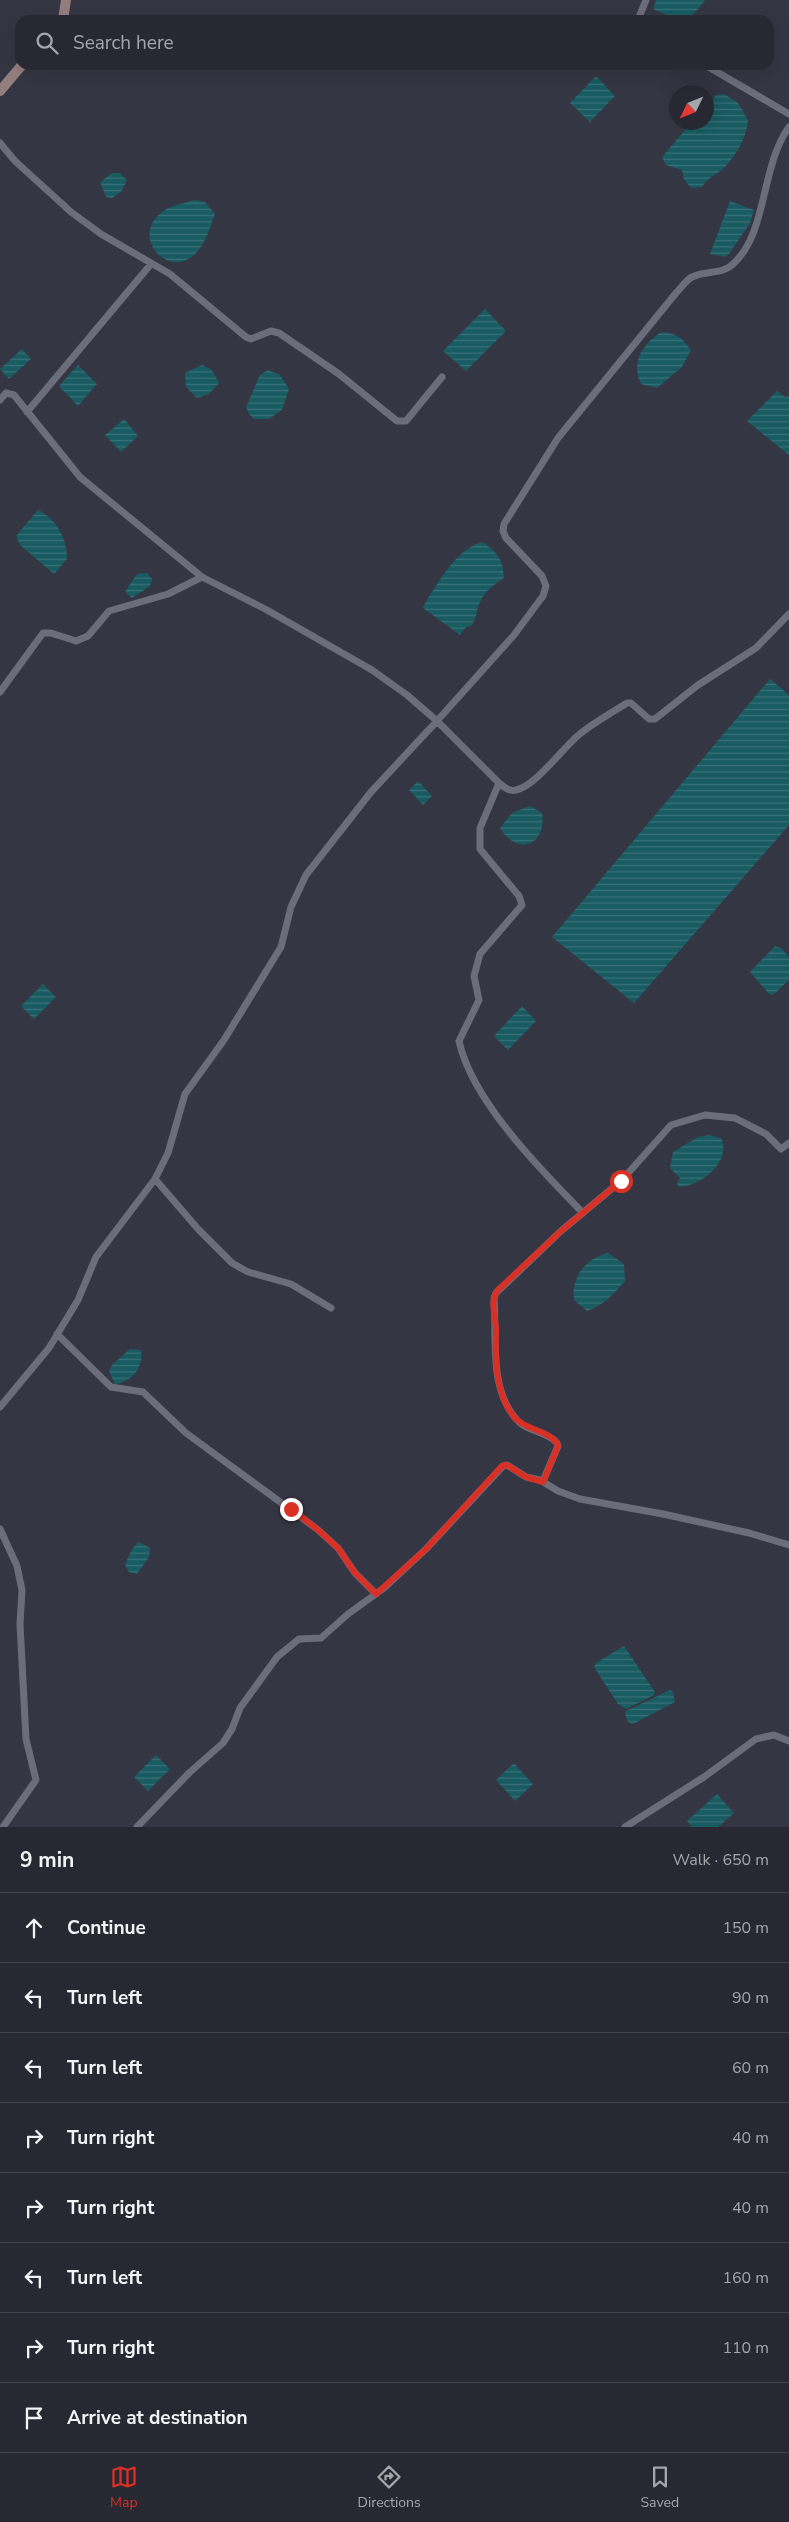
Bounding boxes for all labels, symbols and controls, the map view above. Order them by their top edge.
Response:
search box [15,15,774,70]
icon: search [33,29,61,57]
text: Search here [73,30,174,56]
north arrow [669,85,714,130]
route start [610,1170,633,1193]
route end [280,1498,303,1521]
text: 9 min [20,1846,74,1874]
text: Walk · 650 m [673,1849,769,1871]
icon: ahead [20,1914,48,1942]
text: Continue [67,1915,146,1941]
text: 150 m [722,1917,769,1939]
icon: left [20,1984,48,2012]
text: Turn left [67,1985,142,2011]
text: 90 m [732,1987,769,2009]
icon: left [20,2054,48,2082]
text: Turn left [67,2055,142,2081]
text: 60 m [732,2057,769,2079]
icon: right [20,2124,48,2152]
text: Turn right [67,2125,154,2151]
text: 40 m [732,2127,769,2149]
icon: right [20,2194,48,2222]
text: Turn right [67,2195,154,2221]
text: 40 m [732,2197,769,2219]
icon: left [20,2264,48,2292]
text: Turn left [67,2265,142,2291]
text: 160 m [722,2267,769,2289]
icon: right [20,2334,48,2362]
text: Turn right [67,2335,154,2361]
text: 110 m [722,2337,769,2359]
icon: arrive [20,2404,48,2432]
text: Arrive at destination [67,2405,248,2431]
tab: Map [110,2463,138,2512]
tab: Directions [358,2463,421,2512]
tab: Saved [640,2463,679,2512]

